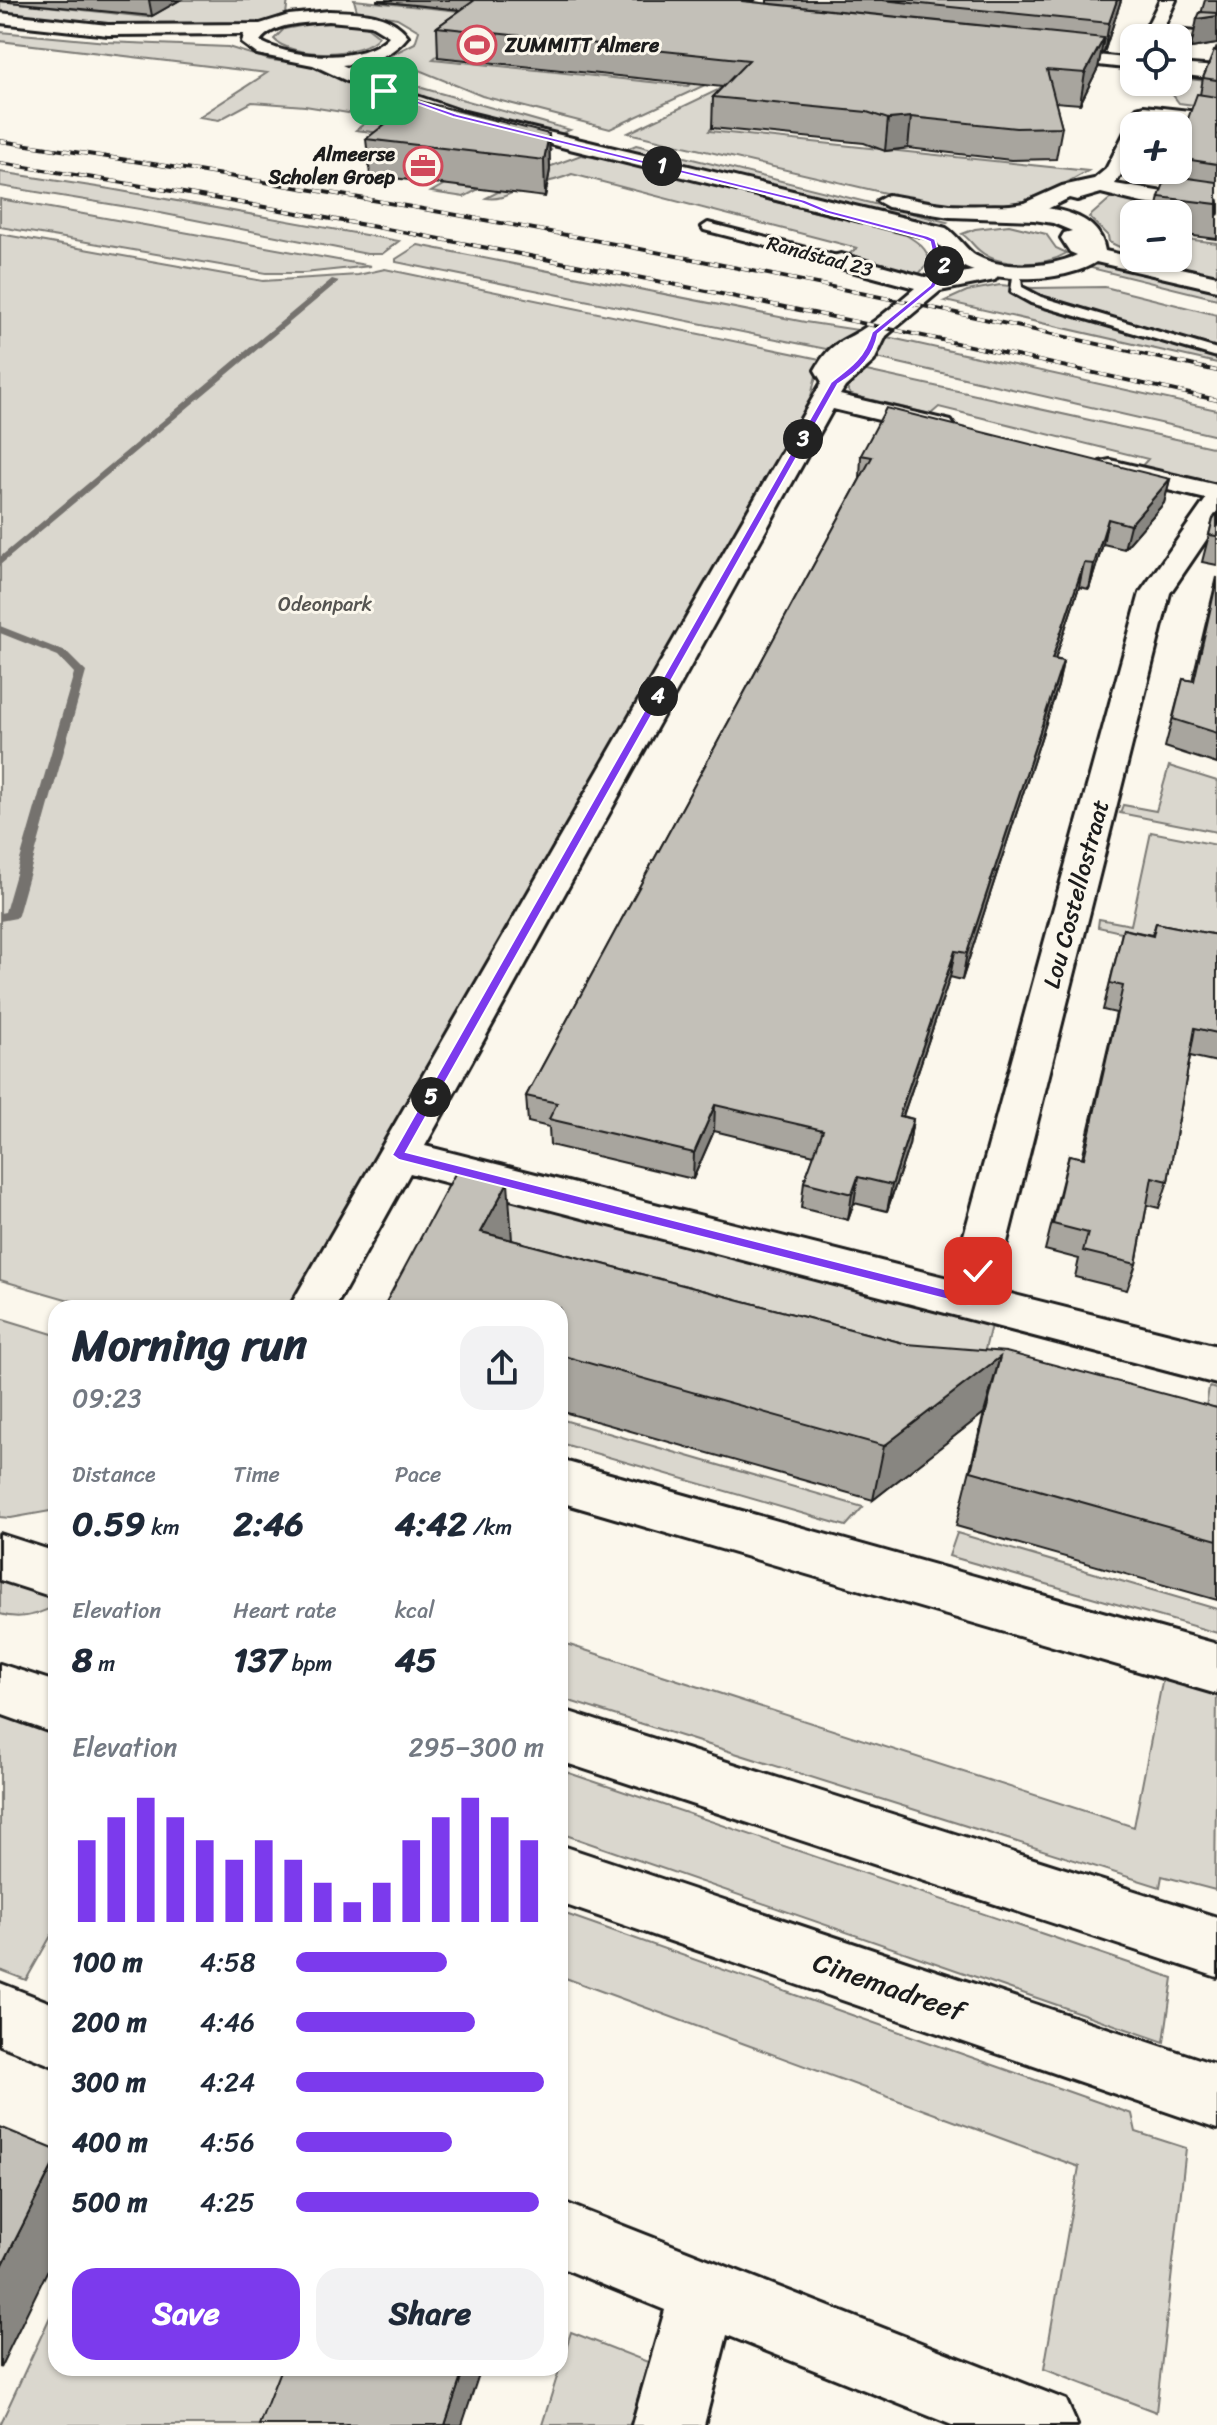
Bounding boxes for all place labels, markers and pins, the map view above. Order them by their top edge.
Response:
sports icon: ZUMMITT Almere [456,24,498,66]
place label: ZUMMITT Almere [504,28,660,63]
pin [350,57,418,125]
place label: Almeerse Scholen Groep [267,137,395,195]
office icon: Almeerse Scholen Groep [402,145,444,187]
pin: 1 [642,146,682,186]
pin: 2 [924,246,964,286]
pin: 3 [783,419,823,459]
pin: 4 [638,676,678,716]
pin: 5 [411,1077,451,1117]
pin [944,1237,1012,1305]

